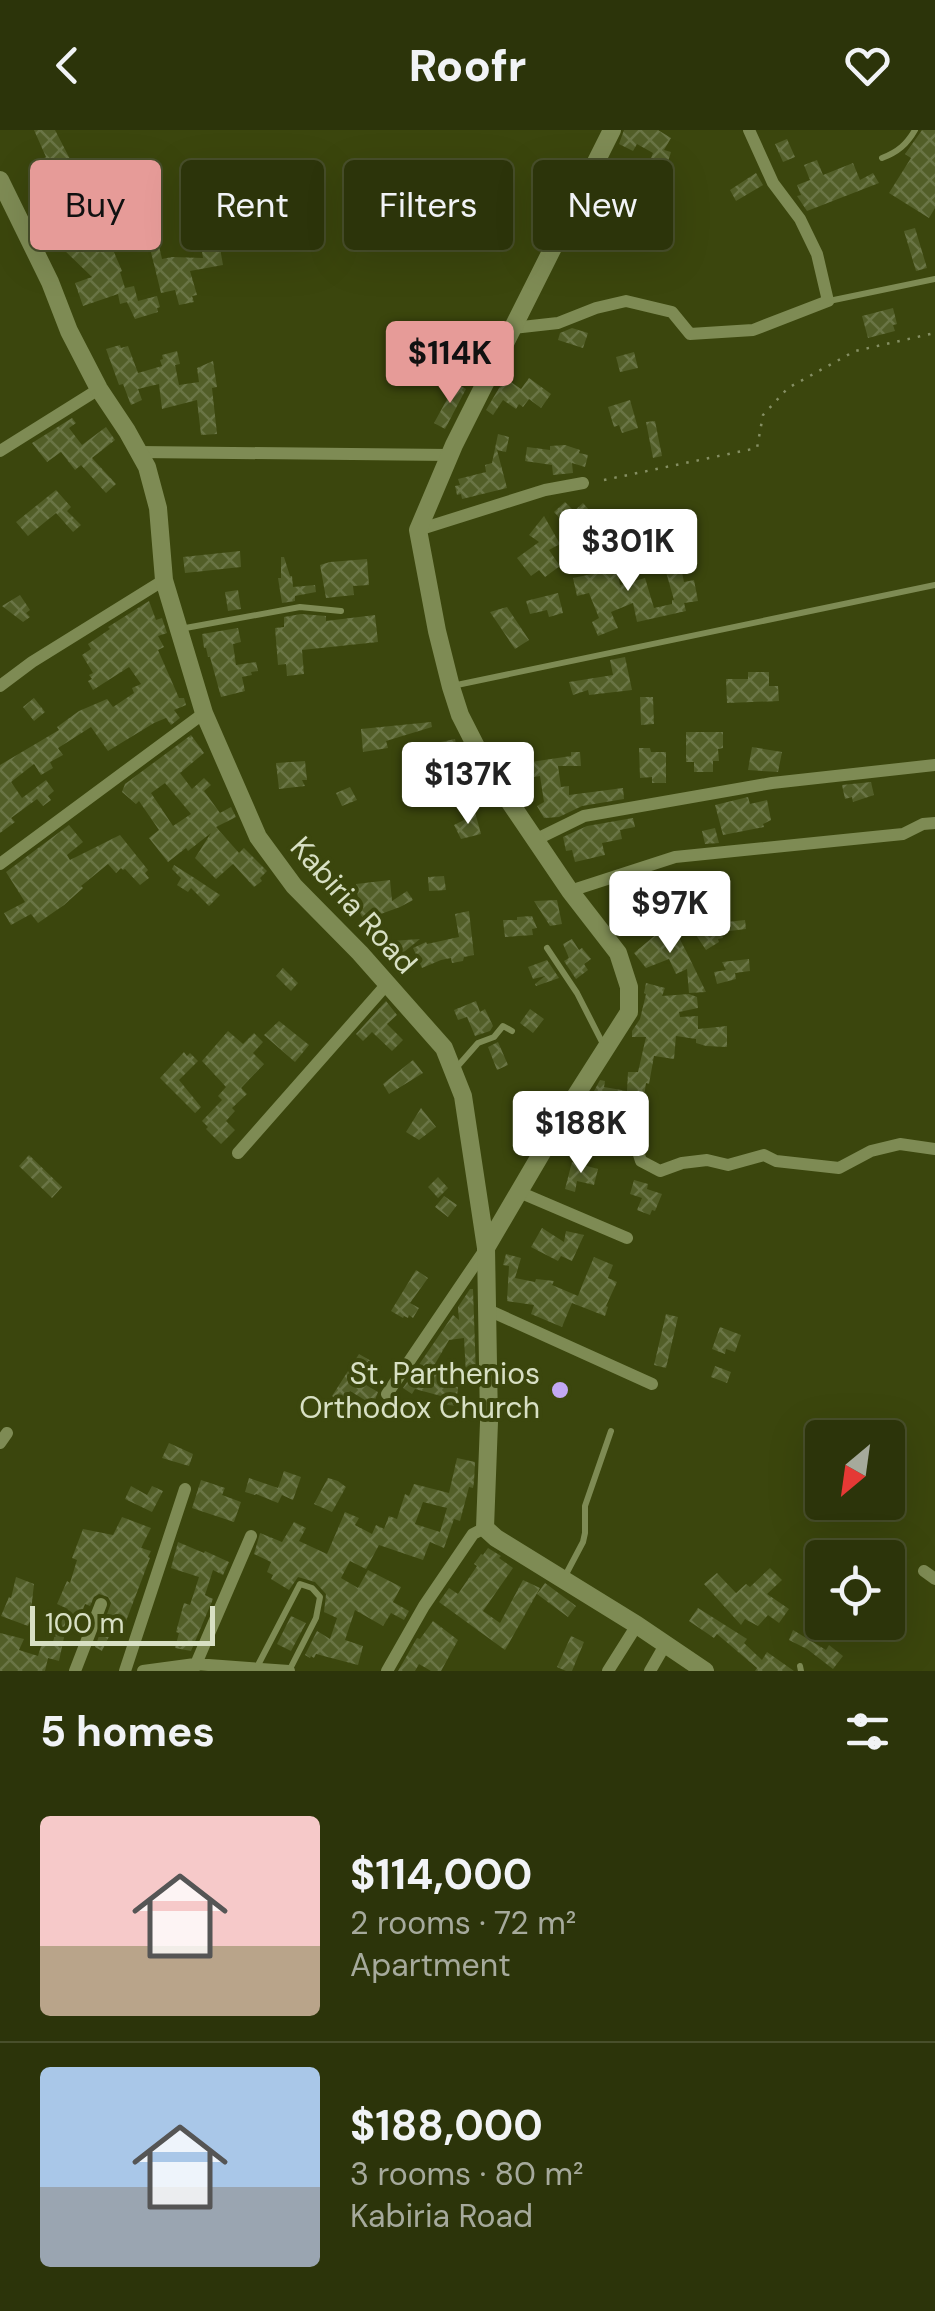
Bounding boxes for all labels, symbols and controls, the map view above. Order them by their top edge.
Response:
text: Roofr [409,36,526,95]
icon: back [40,38,95,93]
icon: heart [840,38,895,93]
chip: Buy [30,160,161,250]
chip: Rent [181,160,324,250]
chip: Filters [344,160,513,250]
chip: New [533,160,673,250]
pin: $114K [380,321,520,406]
text: $114K [408,332,492,374]
pin: $301K [558,509,698,594]
text: $301K [581,520,675,562]
pin: $137K [398,742,538,827]
text: $137K [424,753,512,795]
street label: Kabiria Road [282,828,426,982]
pin: $97K [611,871,729,956]
text: $97K [631,882,709,924]
pin: $188K [511,1091,651,1176]
text: $188K [535,1102,627,1144]
place label: St. Parthenios Orthodox Church [299,1354,540,1427]
marker: St. Parthenios Orthodox Church [549,1379,571,1401]
north arrow [805,1420,905,1520]
map controls [805,1420,905,1640]
button: locate [805,1540,905,1640]
scale bar [30,1601,215,1646]
text: 100 m [45,1605,124,1642]
text: 5 homes [40,1704,215,1759]
icon: filters [840,1704,895,1759]
text: $114,000 [350,1847,532,1902]
icon: home [120,1856,240,1976]
text: 2 rooms · 72 m² [350,1902,576,1944]
text: Apartment [350,1944,511,1986]
text: $188,000 [350,2098,543,2153]
icon: home [120,2107,240,2227]
text: 3 rooms · 80 m² [350,2153,583,2195]
text: Kabiria Road [350,2195,533,2237]

